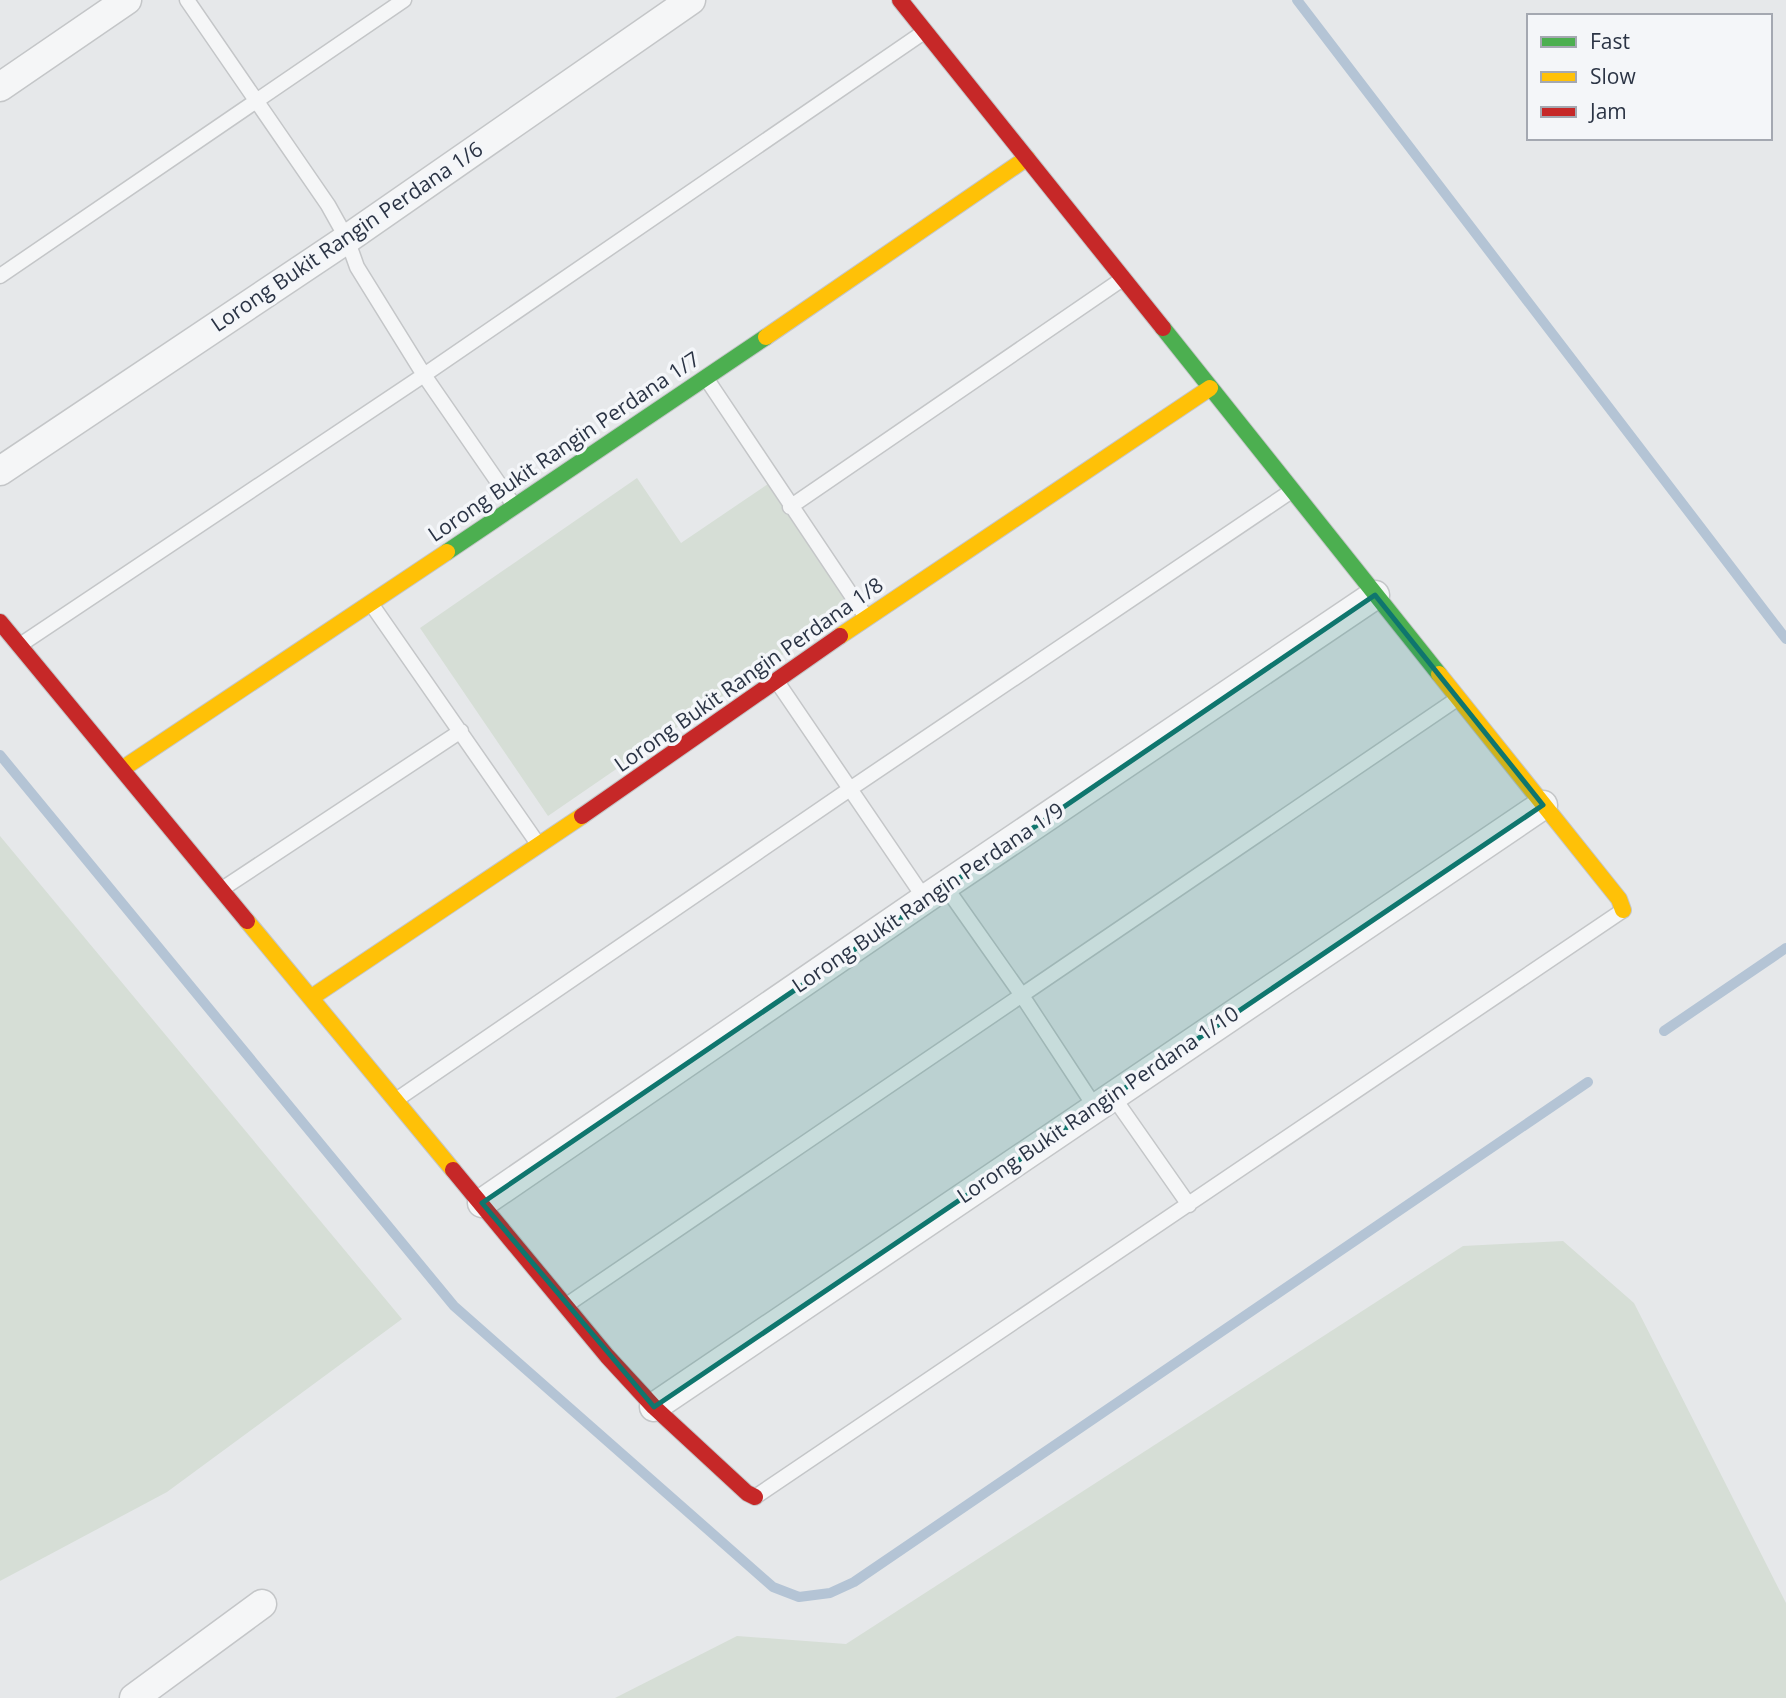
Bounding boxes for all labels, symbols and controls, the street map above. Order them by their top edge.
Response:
legend [1527,14,1772,140]
text: Fast [1590,27,1630,55]
text: Slow [1590,62,1636,90]
text: Jam [1588,97,1627,125]
street label: Lorong Bukit Rangin Perdana 1/6 [205,135,488,338]
street label: Lorong Bukit Rangin Perdana 1/7 [422,345,705,548]
street label: Lorong Bukit Rangin Perdana 1/8 [608,570,888,778]
street label: Lorong Bukit Rangin Perdana 1/9 [786,796,1069,999]
street label: Lorong Bukit Rangin Perdana 1/10 [951,999,1244,1209]

